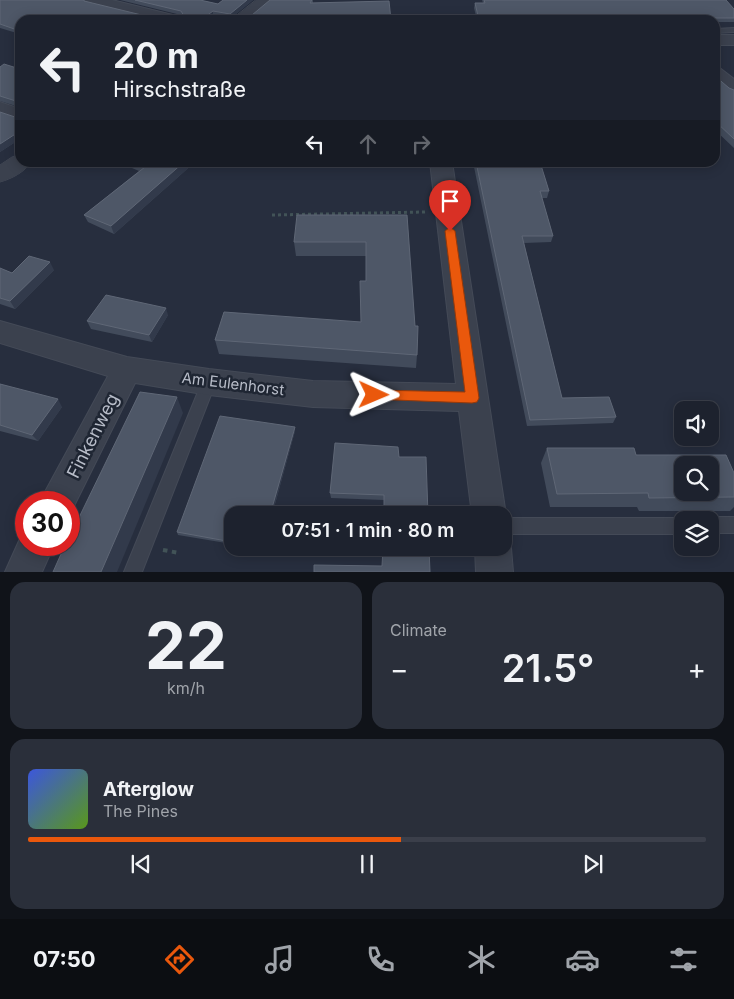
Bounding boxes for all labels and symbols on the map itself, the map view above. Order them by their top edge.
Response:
pin [429,180,471,231]
street label: Am Eulenhorst [181,368,286,399]
position arrow [347,368,399,420]
street label: Finkenweg [62,390,123,482]
speed limit sign: 30 [15,491,80,556]

